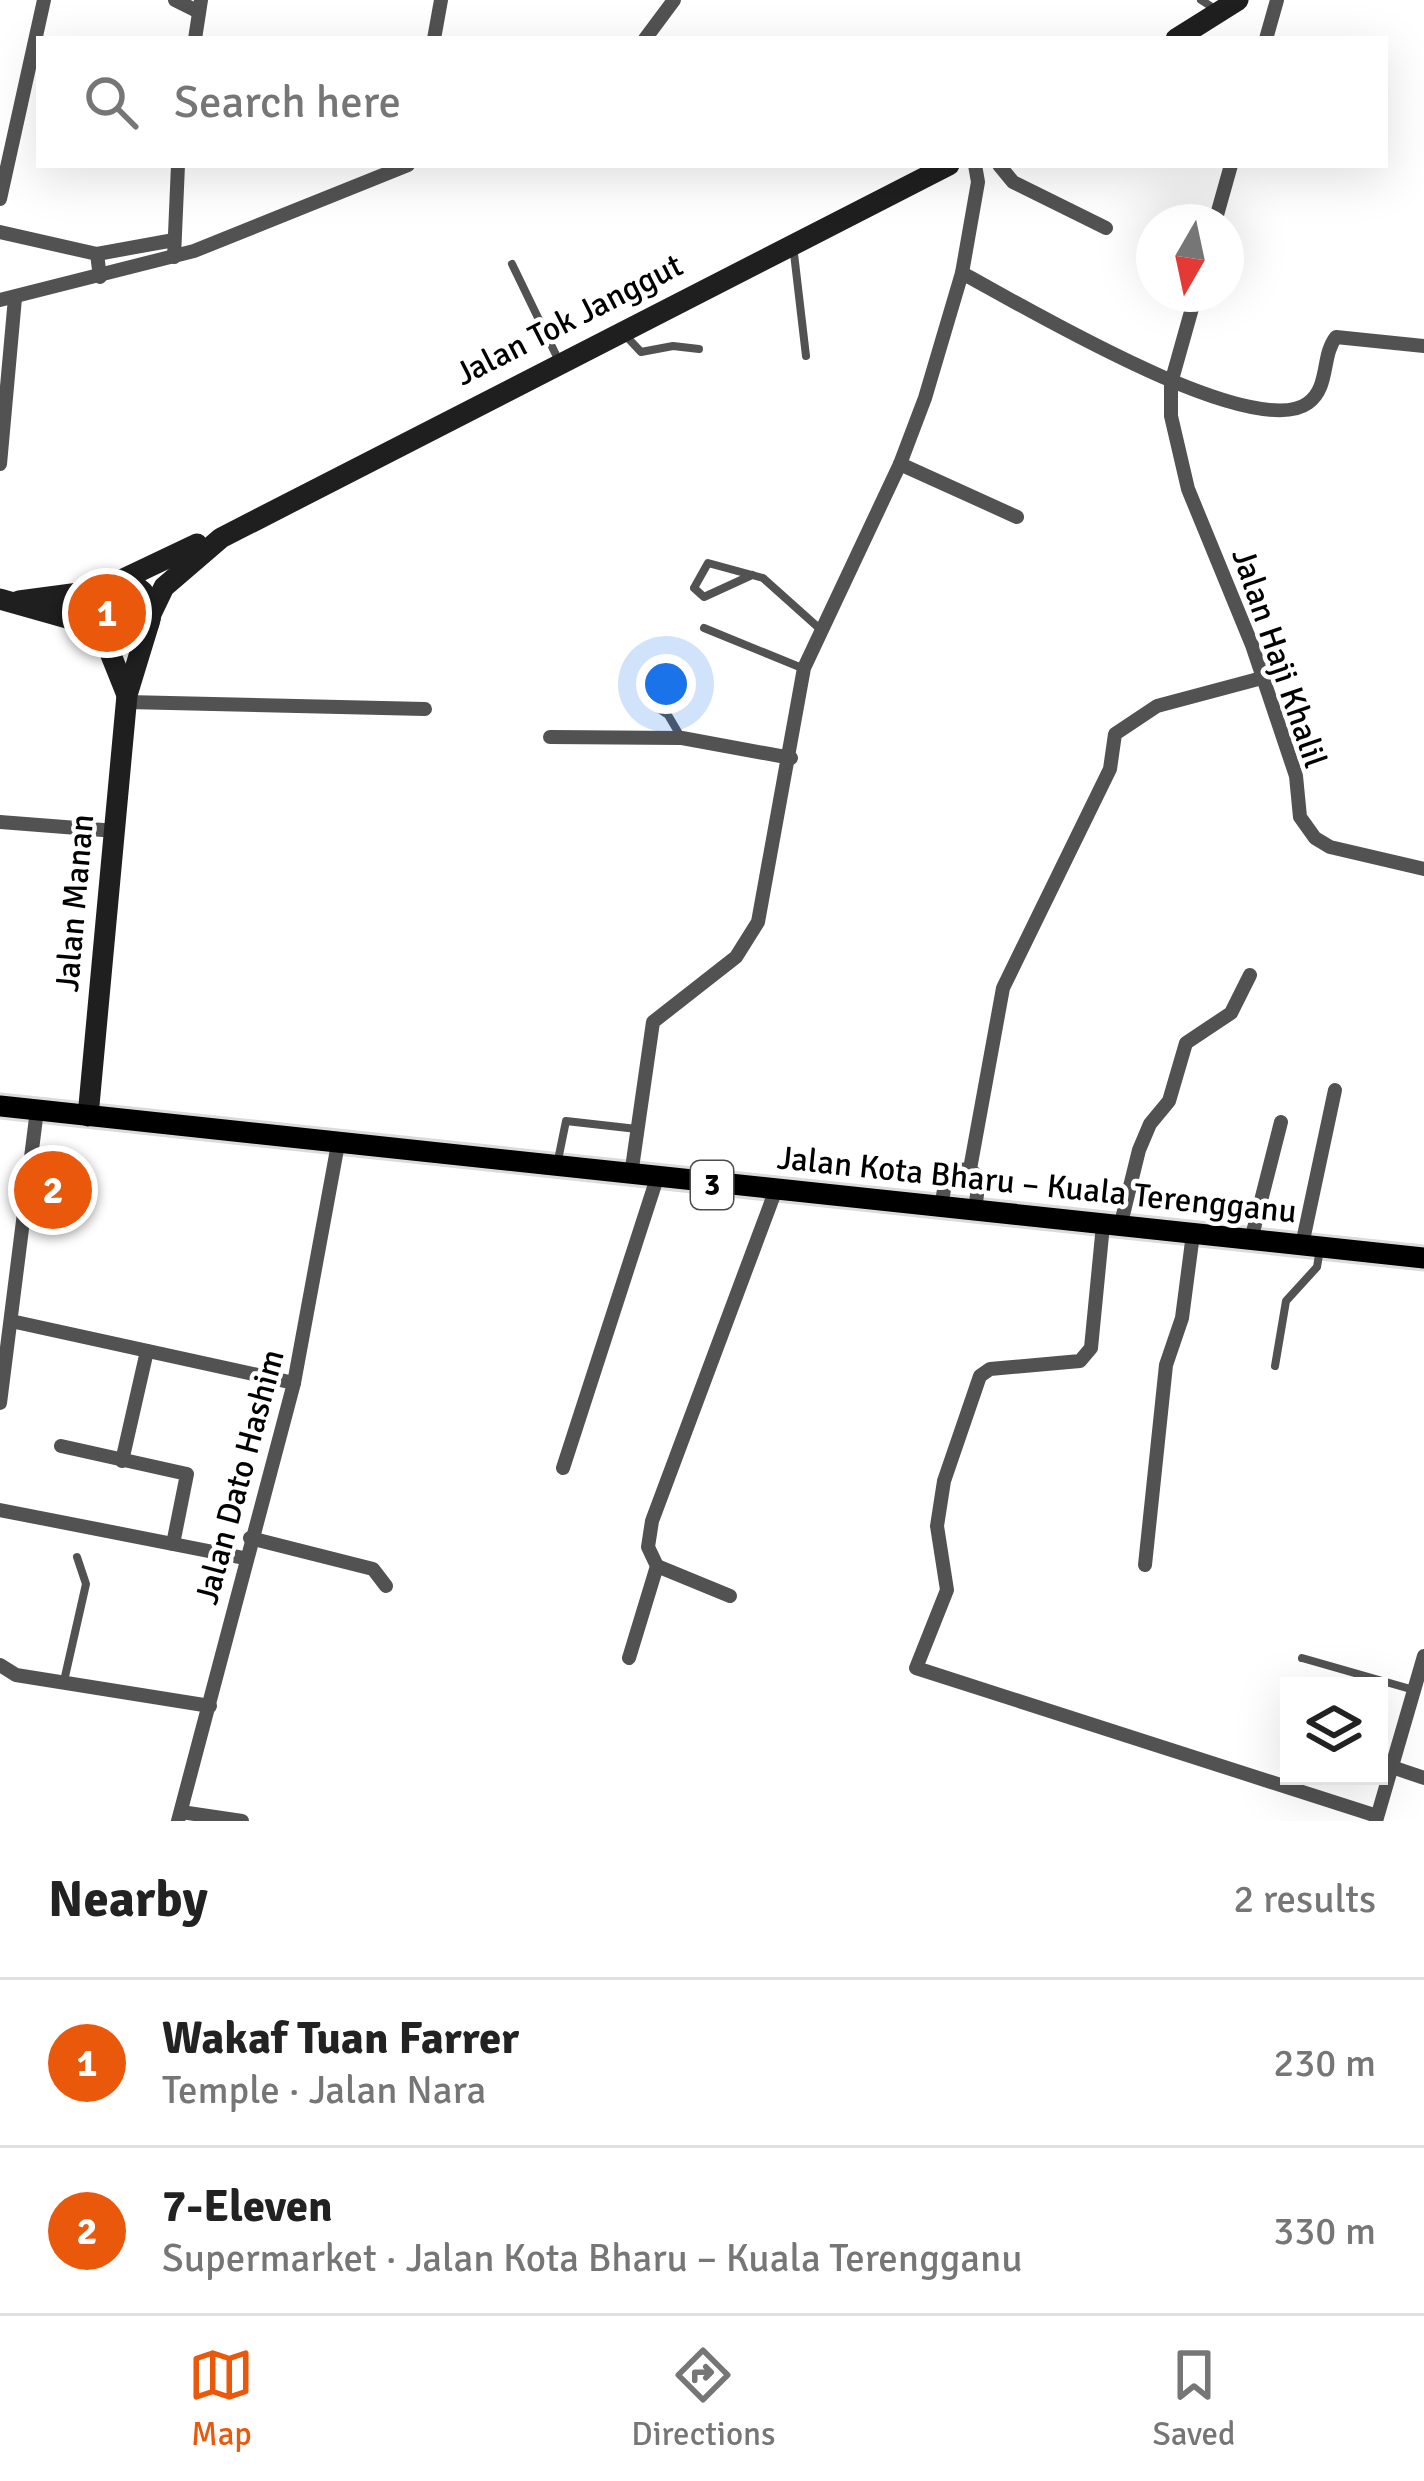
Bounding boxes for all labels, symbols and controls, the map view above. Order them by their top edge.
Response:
search box [36,36,1388,168]
icon: search [78,69,144,135]
text: Search here [174,75,401,130]
north arrow [1136,204,1244,312]
street label: Jalan Tok Janggut [448,245,690,395]
street label: Jalan Haji Khalil [1222,543,1336,773]
pin: 1 [68,568,146,658]
your location [636,654,696,714]
street label: Jalan Manan [47,812,103,994]
street label: Jalan Kota Bharu – Kuala Terengganu [775,1137,1299,1233]
pin: 2 [14,1145,92,1235]
road number: 3 [691,1161,733,1209]
street label: Jalan Dato Hashim [186,1345,294,1609]
map controls [1280,1677,1388,1785]
button: layers [1280,1677,1388,1785]
text: Nearby [48,1868,208,1931]
text: 2 results [1233,1875,1376,1923]
text: Wakaf Tuan Farrer [162,2011,519,2066]
text: 1 [76,2039,98,2087]
text: 230 m [1273,2039,1376,2087]
text: Temple · Jalan Nara [162,2066,486,2114]
text: 7-Eleven [162,2179,333,2234]
text: 2 [76,2207,98,2255]
text: 330 m [1273,2207,1376,2255]
text: Supermarket · Jalan Kota Bharu – Kuala Terengganu [162,2234,1023,2282]
tab: Map [188,2342,254,2455]
tab: Directions [631,2342,776,2455]
tab: Saved [1152,2342,1236,2455]

